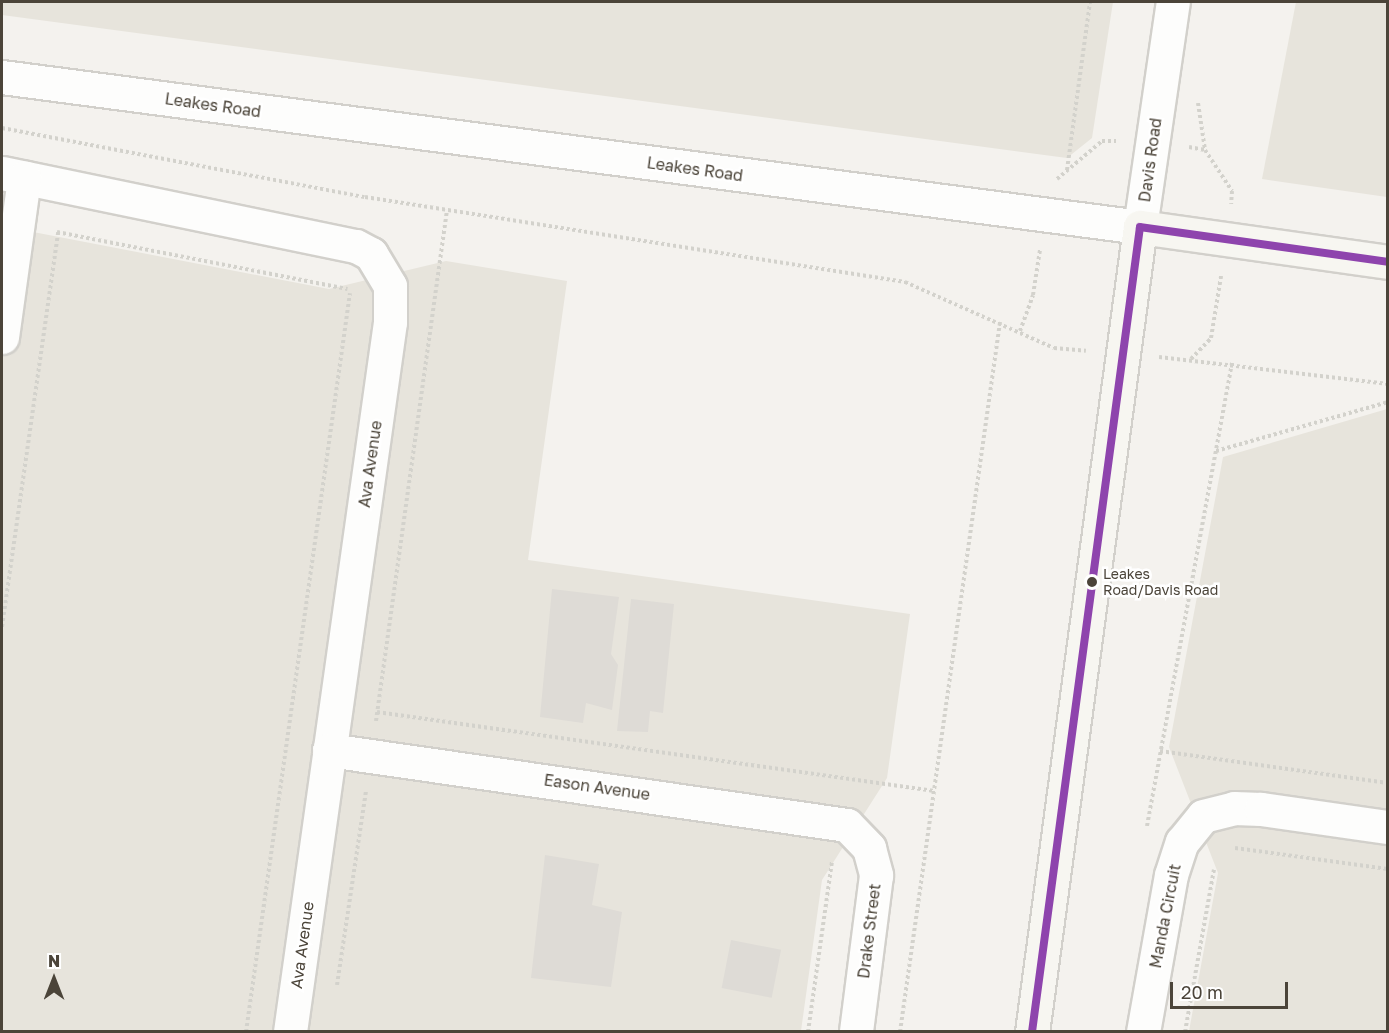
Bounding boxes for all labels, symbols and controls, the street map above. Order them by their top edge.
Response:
street label: Leakes Road [164,89,262,121]
street label: Davis Road [1135,117,1165,203]
street label: Leakes Road [646,153,744,185]
street label: Ava Avenue [354,419,386,509]
place label: Leakes Road/Davis Road [1103,566,1218,598]
marker: Leakes Road/Davis Road [1086,576,1098,588]
street label: Eason Avenue [543,770,651,804]
street label: Manda Circuit [1145,862,1185,970]
street label: Drake Street [854,882,884,980]
street label: Ava Avenue [286,900,318,990]
north arrow [24,949,84,1009]
text: N [48,951,60,971]
scale bar [1173,970,1292,1008]
text: 20 m [1181,981,1223,1003]

